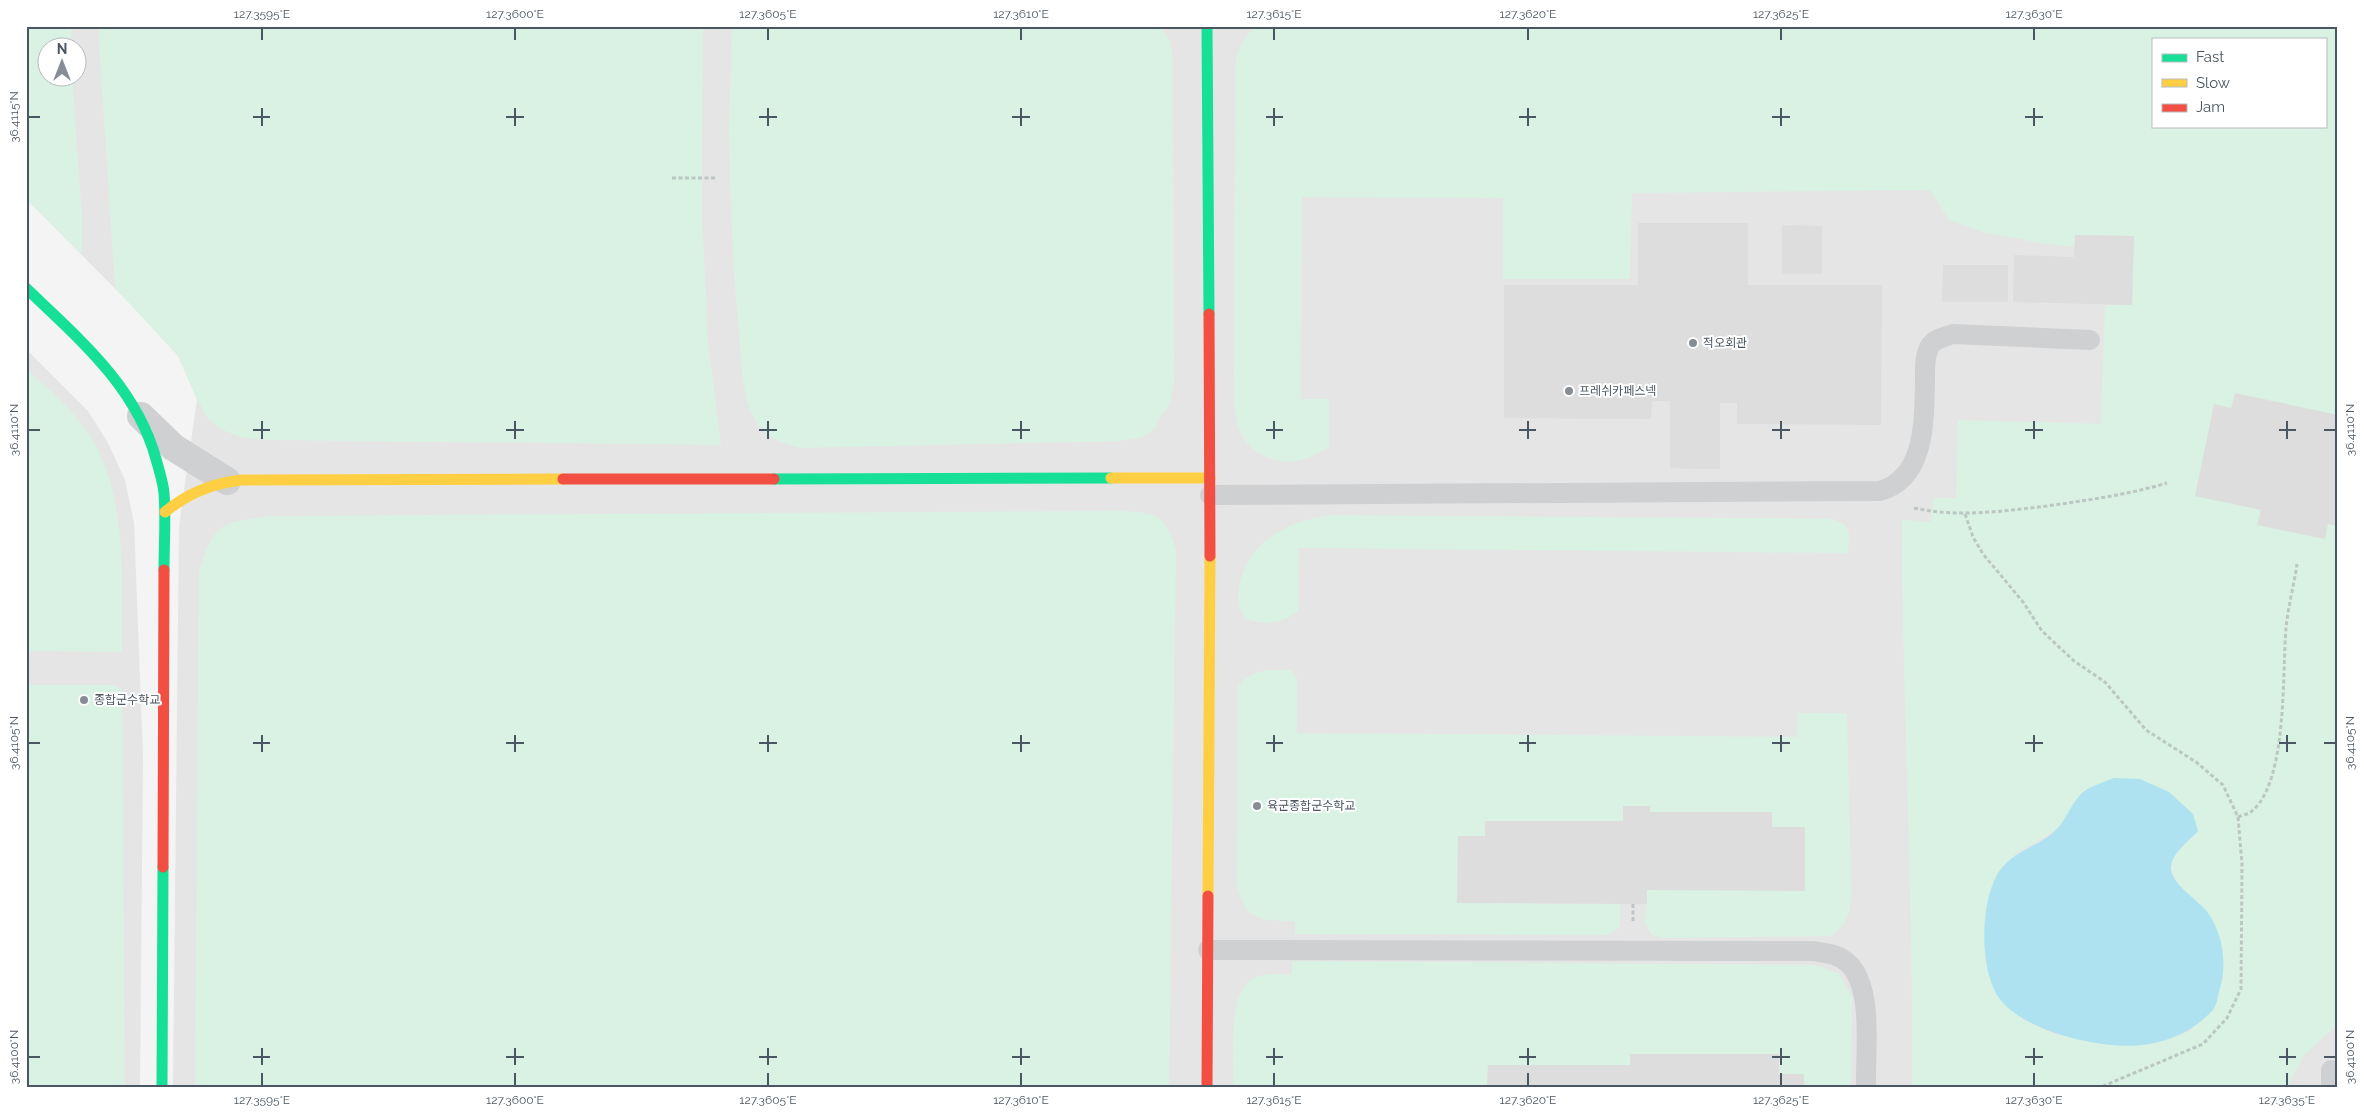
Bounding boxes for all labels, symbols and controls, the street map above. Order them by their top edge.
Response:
text: 127.3595°E [234,7,290,21]
text: 127.3600°E [486,7,544,21]
text: 127.3605°E [739,7,797,21]
text: 127.3610°E [993,7,1049,21]
text: 127.3615°E [1246,7,1302,21]
text: 127.3620°E [1500,7,1556,21]
text: 127.3625°E [1753,7,1809,21]
text: 127.3630°E [2006,7,2062,21]
north arrow [38,38,88,88]
legend [2152,38,2326,128]
text: N [57,41,67,57]
text: Fast [2196,48,2224,66]
text: Slow [2196,74,2230,92]
text: 36.4115°N [7,91,21,143]
text: Jam [2196,98,2225,116]
place label: 적오회관 [1703,336,1747,350]
marker: 적오회관 [1687,337,1699,349]
place label: 프레쉬카페스넥 [1579,384,1656,398]
marker: 프레쉬카페스넥 [1563,385,1575,397]
text: 36.4110°N [7,404,21,456]
text: 36.4110°N [2343,404,2357,456]
place label: 종합군수학교 [94,693,160,707]
marker: 종합군수학교 [78,694,90,706]
text: 36.4105°N [7,716,21,770]
text: 36.4105°N [2343,716,2357,770]
place label: 육군종합군수학교 [1267,799,1355,813]
marker: 육군종합군수학교 [1251,800,1263,812]
text: 36.4100°N [7,1030,21,1084]
text: 36.4100°N [2343,1030,2357,1084]
text: 127.3595°E [234,1093,290,1107]
text: 127.3600°E [486,1093,544,1107]
text: 127.3605°E [739,1093,797,1107]
text: 127.3610°E [993,1093,1049,1107]
text: 127.3615°E [1246,1093,1302,1107]
text: 127.3620°E [1500,1093,1556,1107]
text: 127.3625°E [1753,1093,1809,1107]
text: 127.3630°E [2006,1093,2062,1107]
text: 127.3635°E [2259,1093,2315,1107]

